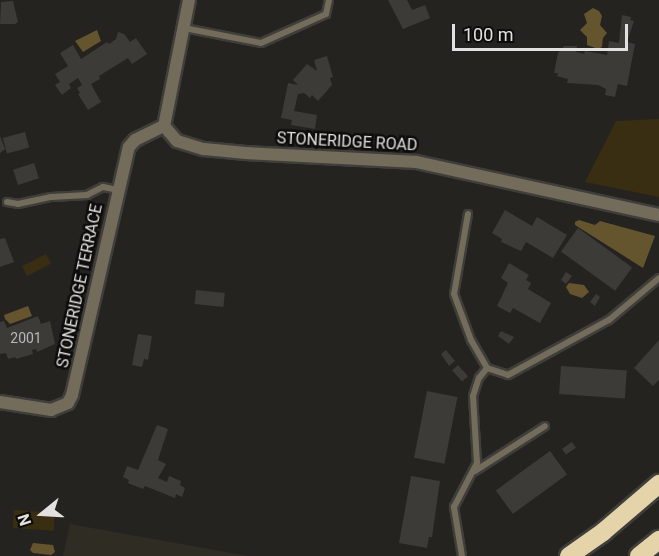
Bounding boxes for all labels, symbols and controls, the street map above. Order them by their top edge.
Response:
scale bar [455,12,630,50]
text: 100 m [463,24,514,45]
street label: STONERIDGE ROAD [276,129,418,155]
street label: STONERIDGE TERRACE [53,202,107,370]
house number: 2001 [10,330,42,346]
north arrow [12,484,72,544]
text: N [14,511,35,528]

